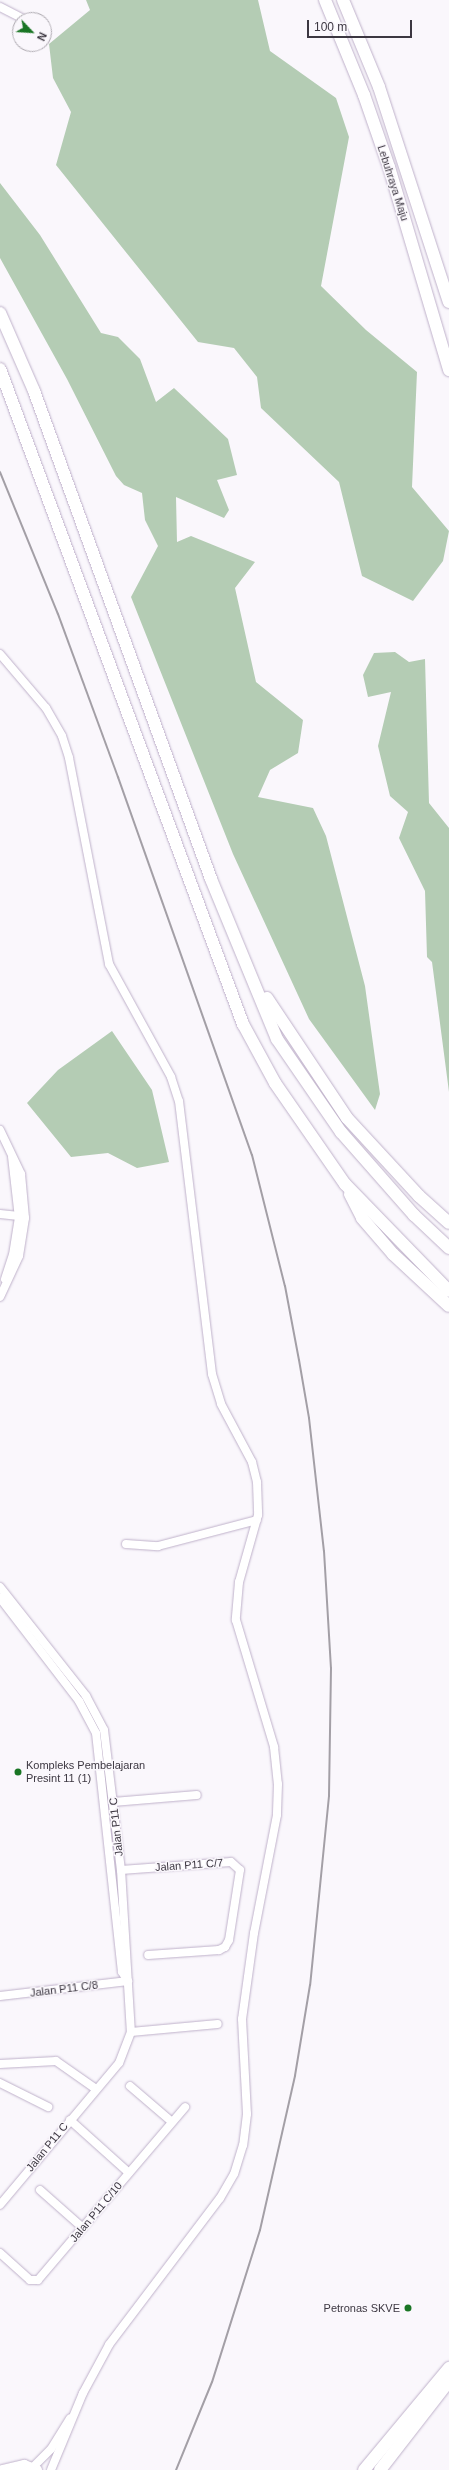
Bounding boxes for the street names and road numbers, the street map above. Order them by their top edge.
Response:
street label: Lebuhraya Maju [375,143,411,223]
street label: Jalan P11 C [106,1797,126,1857]
street label: Jalan P11 C/7 [154,1856,224,1874]
street label: Jalan P11 C/8 [29,1978,99,2000]
street label: Jalan P11 C [23,2120,71,2174]
street label: Jalan P11 C/10 [67,2179,125,2245]

